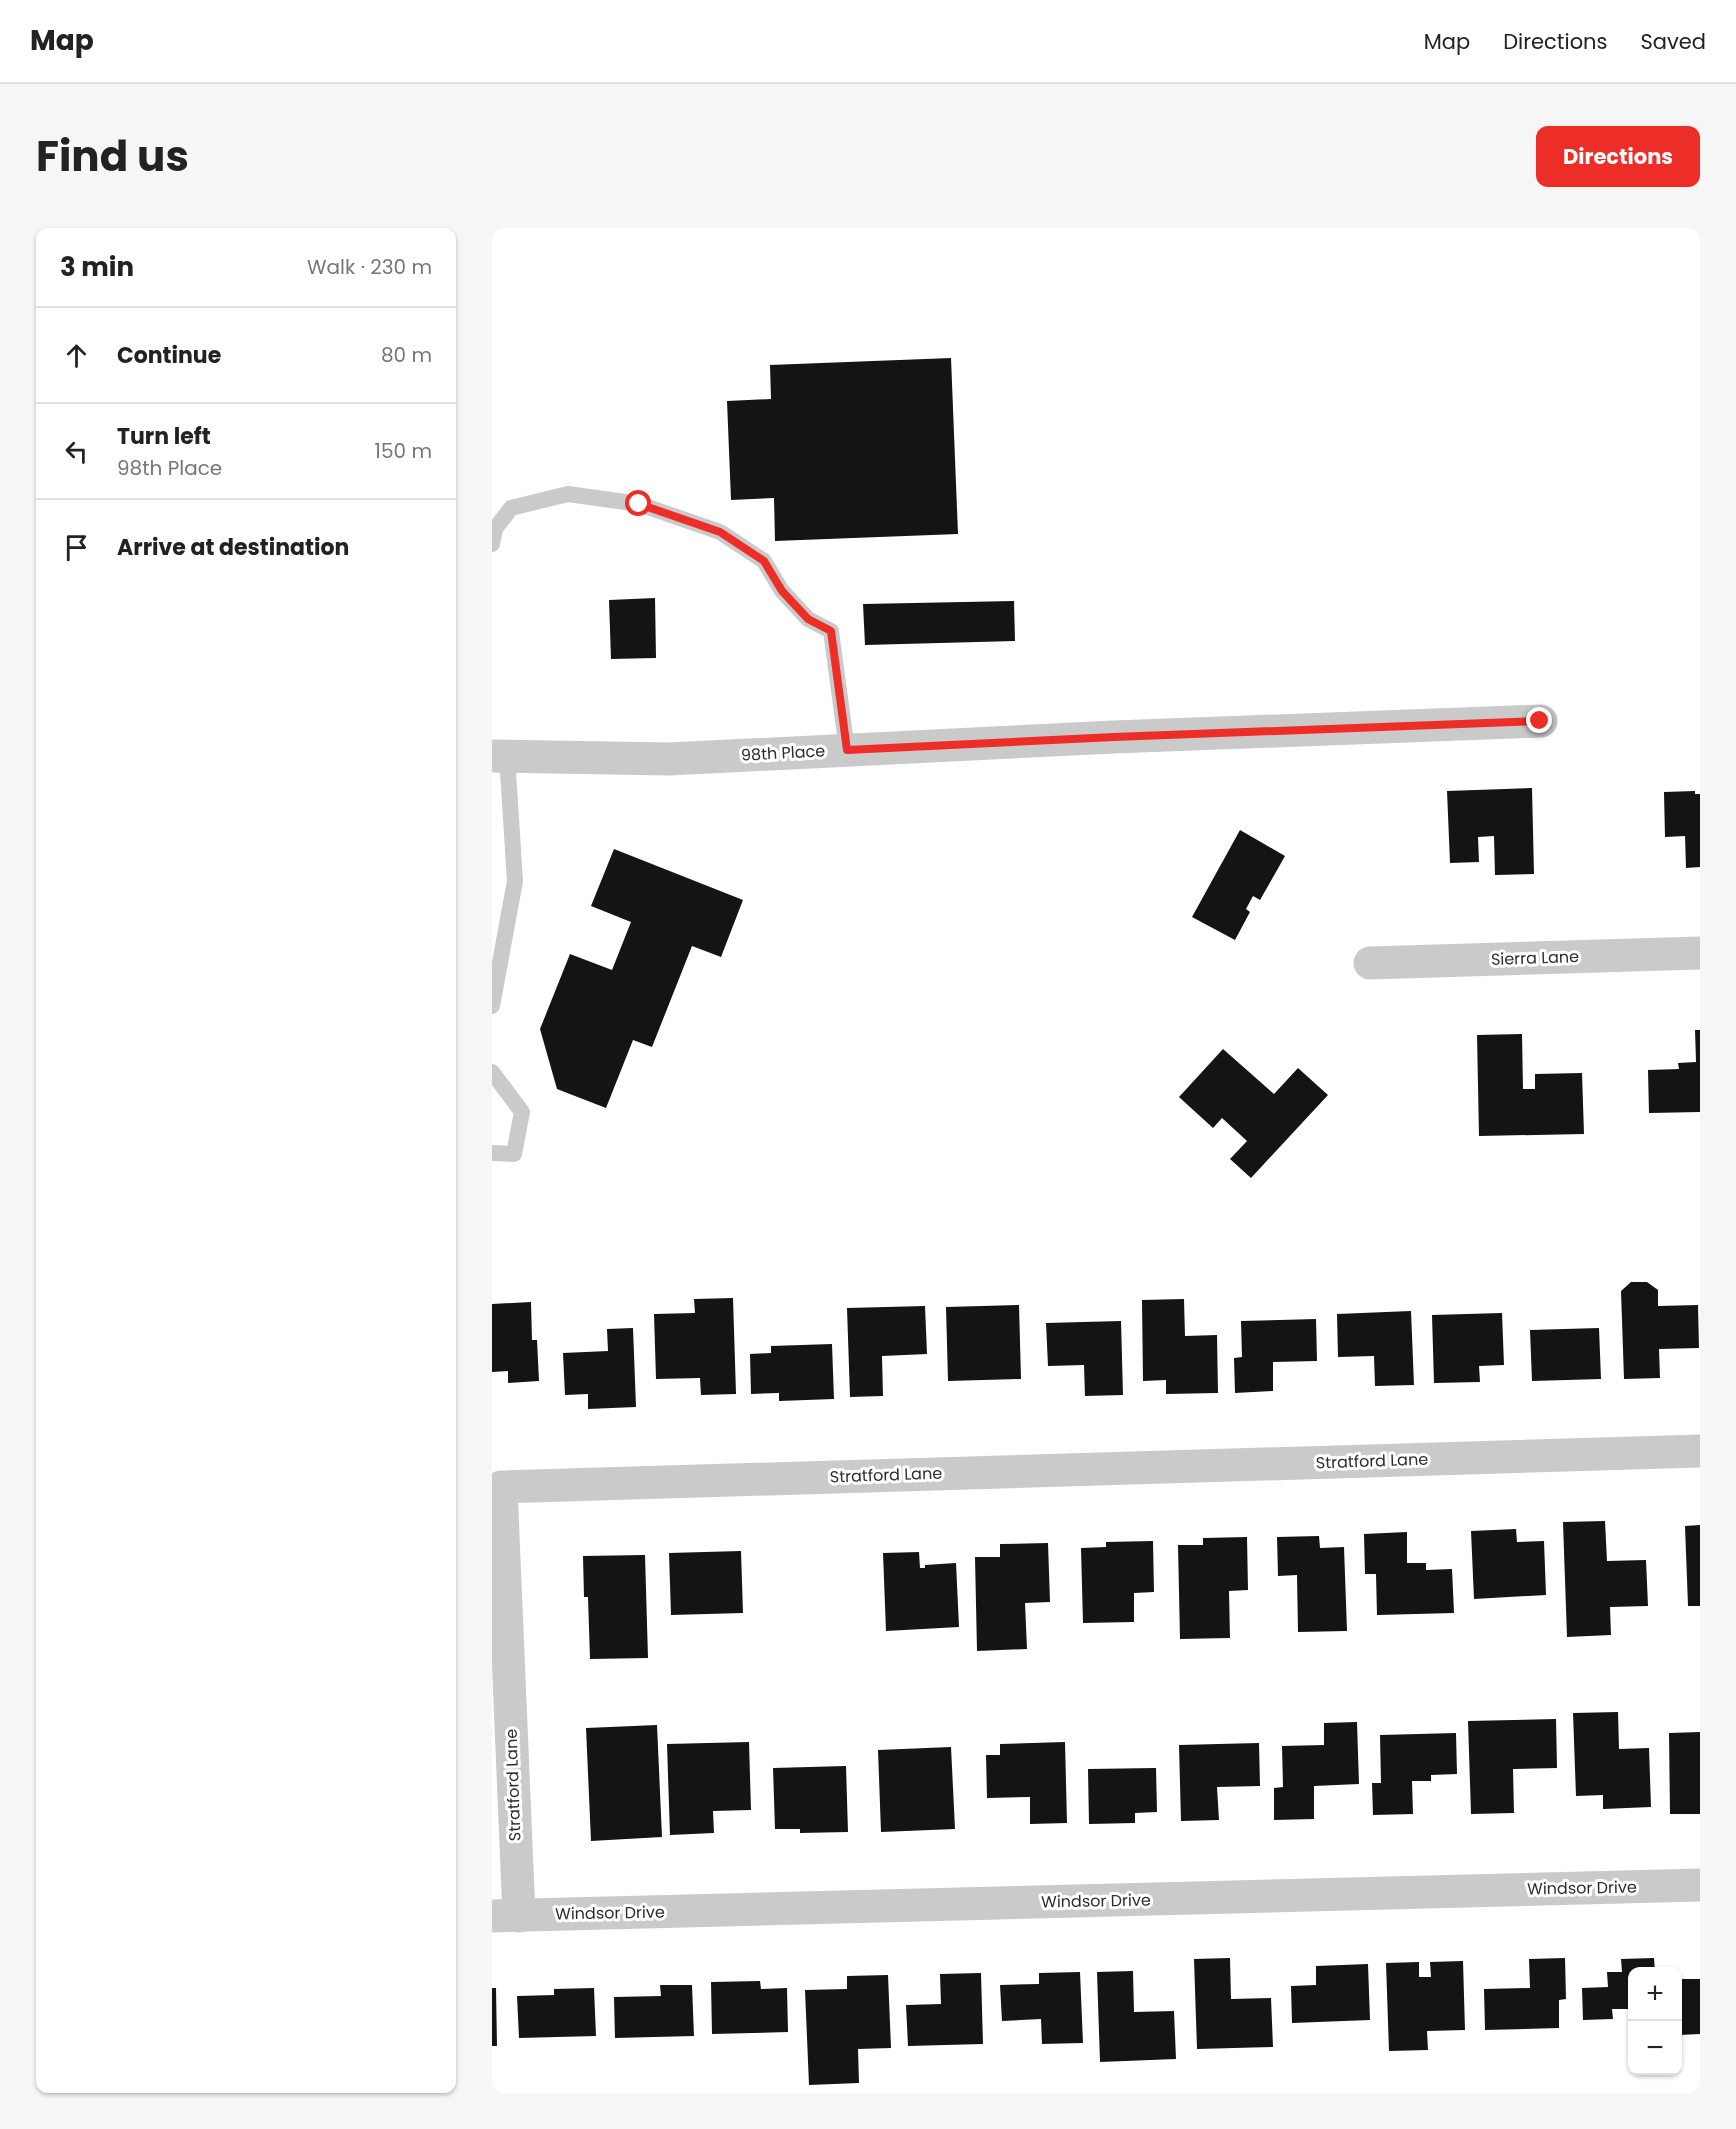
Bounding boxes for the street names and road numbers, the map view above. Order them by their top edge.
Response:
street label: 98th Place [740,739,826,767]
street label: Sierra Lane [1491,945,1580,971]
street label: Stratford Lane [1315,1448,1429,1474]
street label: Stratford Lane [829,1462,943,1488]
street label: Stratford Lane [500,1728,526,1842]
street label: Windsor Drive [1527,1876,1637,1900]
street label: Windsor Drive [1041,1889,1151,1913]
street label: Windsor Drive [555,1901,665,1925]

